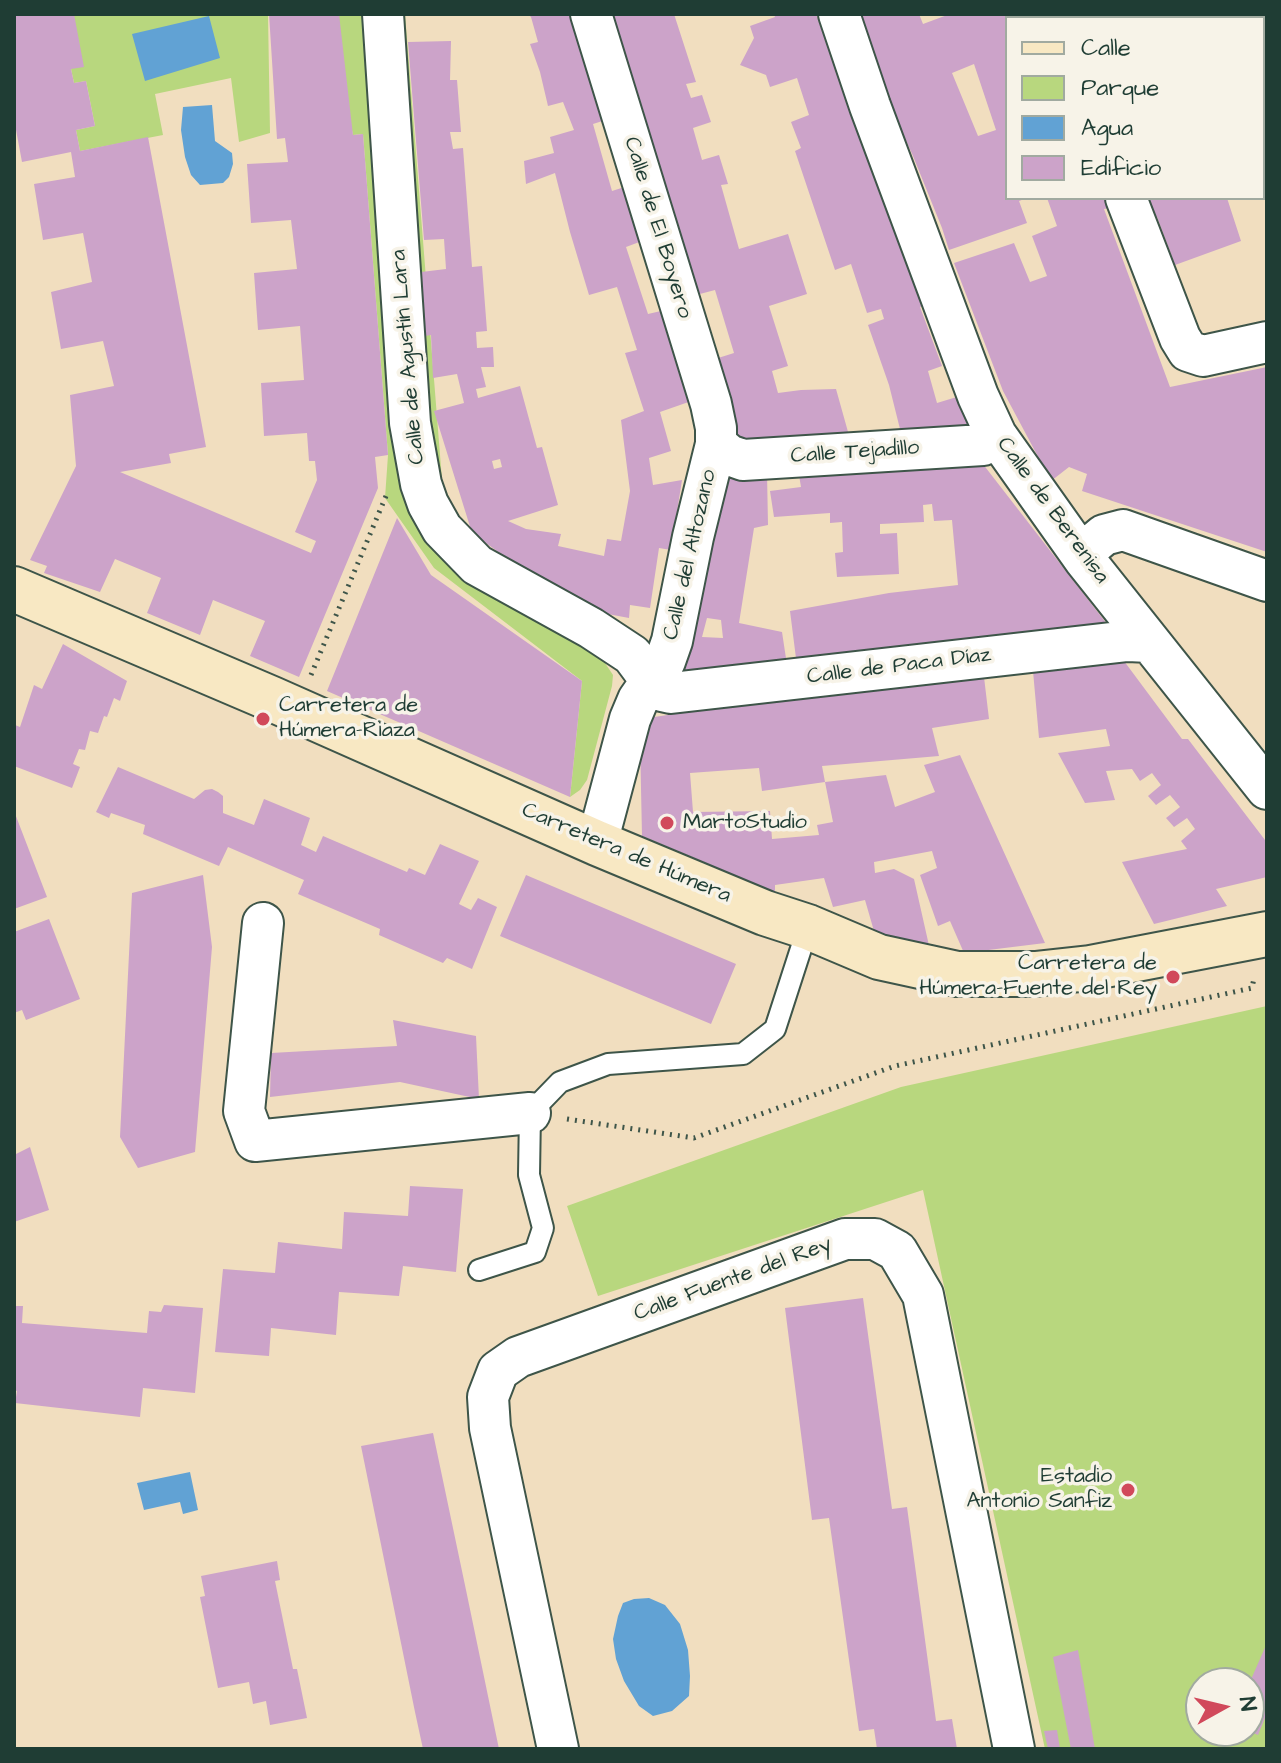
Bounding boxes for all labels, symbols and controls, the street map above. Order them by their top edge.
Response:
legend [1005,16,1265,200]
text: Calle [1081,31,1131,65]
text: Parque [1081,71,1159,105]
text: Agua [1081,111,1133,145]
street label: Calle de El Boyero [617,134,697,322]
text: Edificio [1081,151,1161,185]
street label: Calle de Agustín Lara [386,248,432,466]
street label: Calle de Berenisa [990,433,1114,589]
street label: Calle Tejadillo [790,435,920,471]
street label: Calle del Altozano [659,467,723,643]
street label: Calle de Paca Díaz [805,643,993,691]
place label: Carretera de Húmera-Riaza [279,693,418,744]
marker: Carretera de Húmera-Riaza [254,710,272,728]
street label: Carretera de Húmera [517,798,735,910]
place label: MartoStudio [683,810,807,836]
marker: MartoStudio [658,814,676,832]
place label: Carretera de Húmera-Fuente del Rey [919,951,1157,1002]
marker: Carretera de Húmera-Fuente del Rey [1164,968,1182,986]
street label: Calle Fuente del Rey [631,1232,835,1328]
place label: Estadio Antonio Sanfiz [967,1464,1112,1516]
marker: Estadio Antonio Sanfiz [1119,1481,1137,1499]
north arrow [1185,1667,1265,1747]
text: N [1231,1695,1264,1713]

